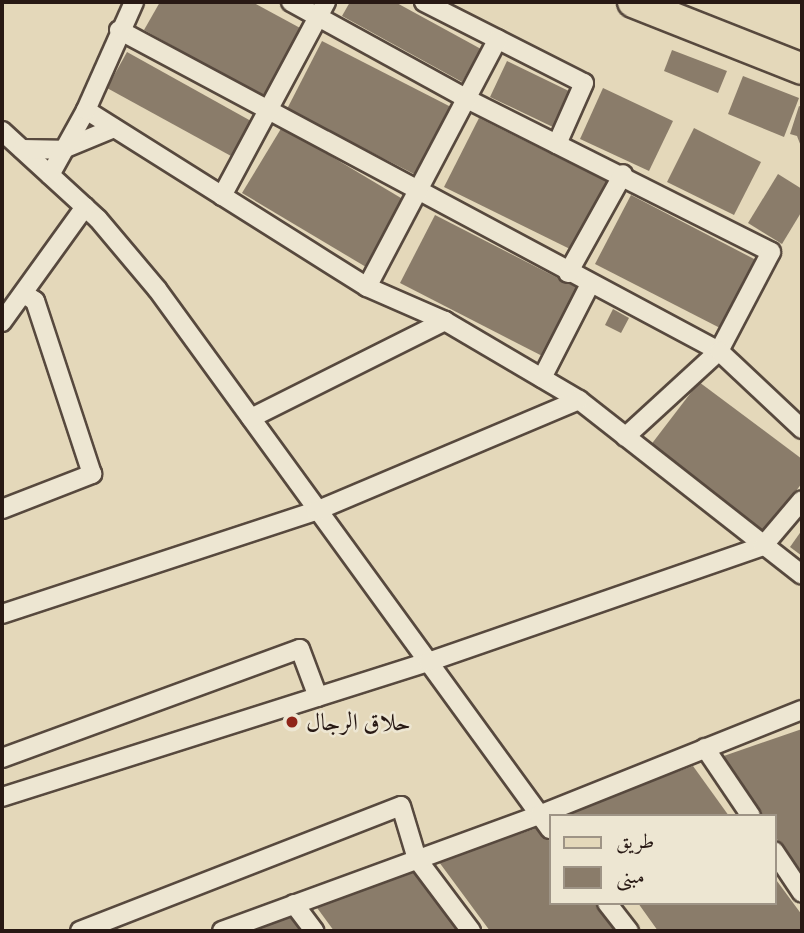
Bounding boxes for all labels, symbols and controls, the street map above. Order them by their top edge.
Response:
place label: حلاق الرجال [306,708,411,736]
marker: حلاق الرجال [284,714,300,730]
legend [548,814,776,905]
text: طريق [616,825,654,856]
text: مبنى [616,860,645,891]

